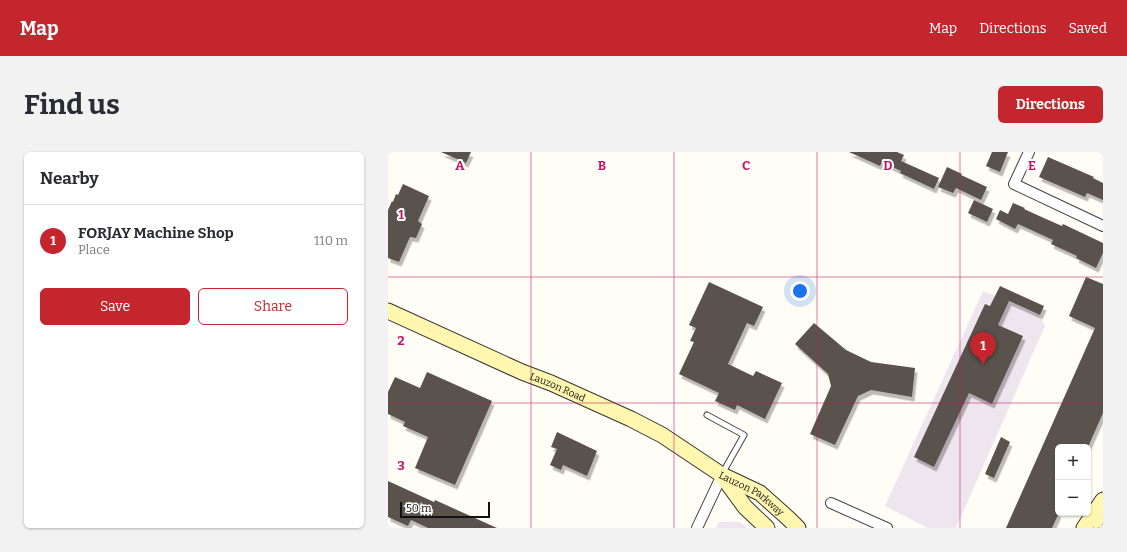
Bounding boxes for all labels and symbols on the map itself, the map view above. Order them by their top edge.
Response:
text: A [455,158,465,173]
text: B [598,158,606,173]
text: C [742,158,750,173]
text: D [883,158,893,173]
text: E [1028,158,1036,173]
text: 1 [398,207,404,222]
your location [790,281,810,301]
pin: 1 [970,332,996,365]
text: 2 [397,333,405,348]
street label: Lauzon Road [528,371,587,405]
text: 3 [397,458,405,473]
street label: Lauzon Parkway [717,469,787,519]
scale bar [400,500,490,519]

